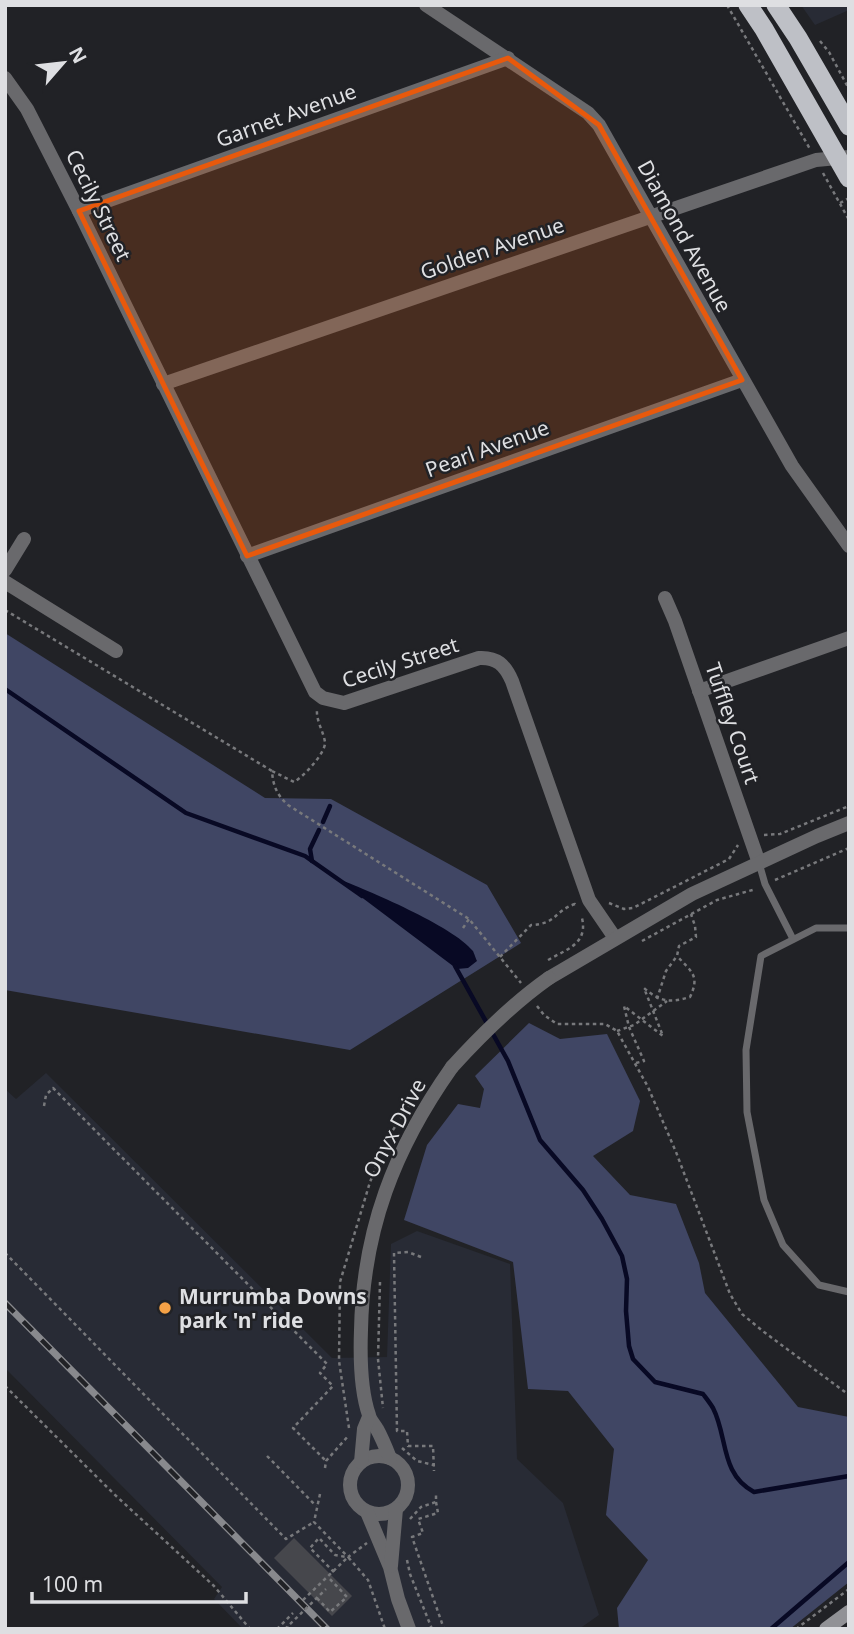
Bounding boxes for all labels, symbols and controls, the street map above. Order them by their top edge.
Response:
north arrow [28,28,98,98]
text: N [63,42,93,68]
street label: Garnet Avenue [212,77,360,153]
street label: Cecily Street [60,145,138,266]
street label: Diamond Avenue [632,155,738,317]
street label: Golden Avenue [416,210,568,286]
street label: Pearl Avenue [421,413,553,483]
street label: Cecily Street [338,630,462,694]
street label: Tuffley Court [699,659,767,788]
street label: Onyx Drive [356,1073,432,1183]
place label: Murrumba Downs park 'n' ride [179,1282,367,1334]
marker: Murrumba Downs park 'n' ride [157,1300,173,1316]
scale bar [32,1560,245,1604]
text: 100 m [42,1570,103,1598]

